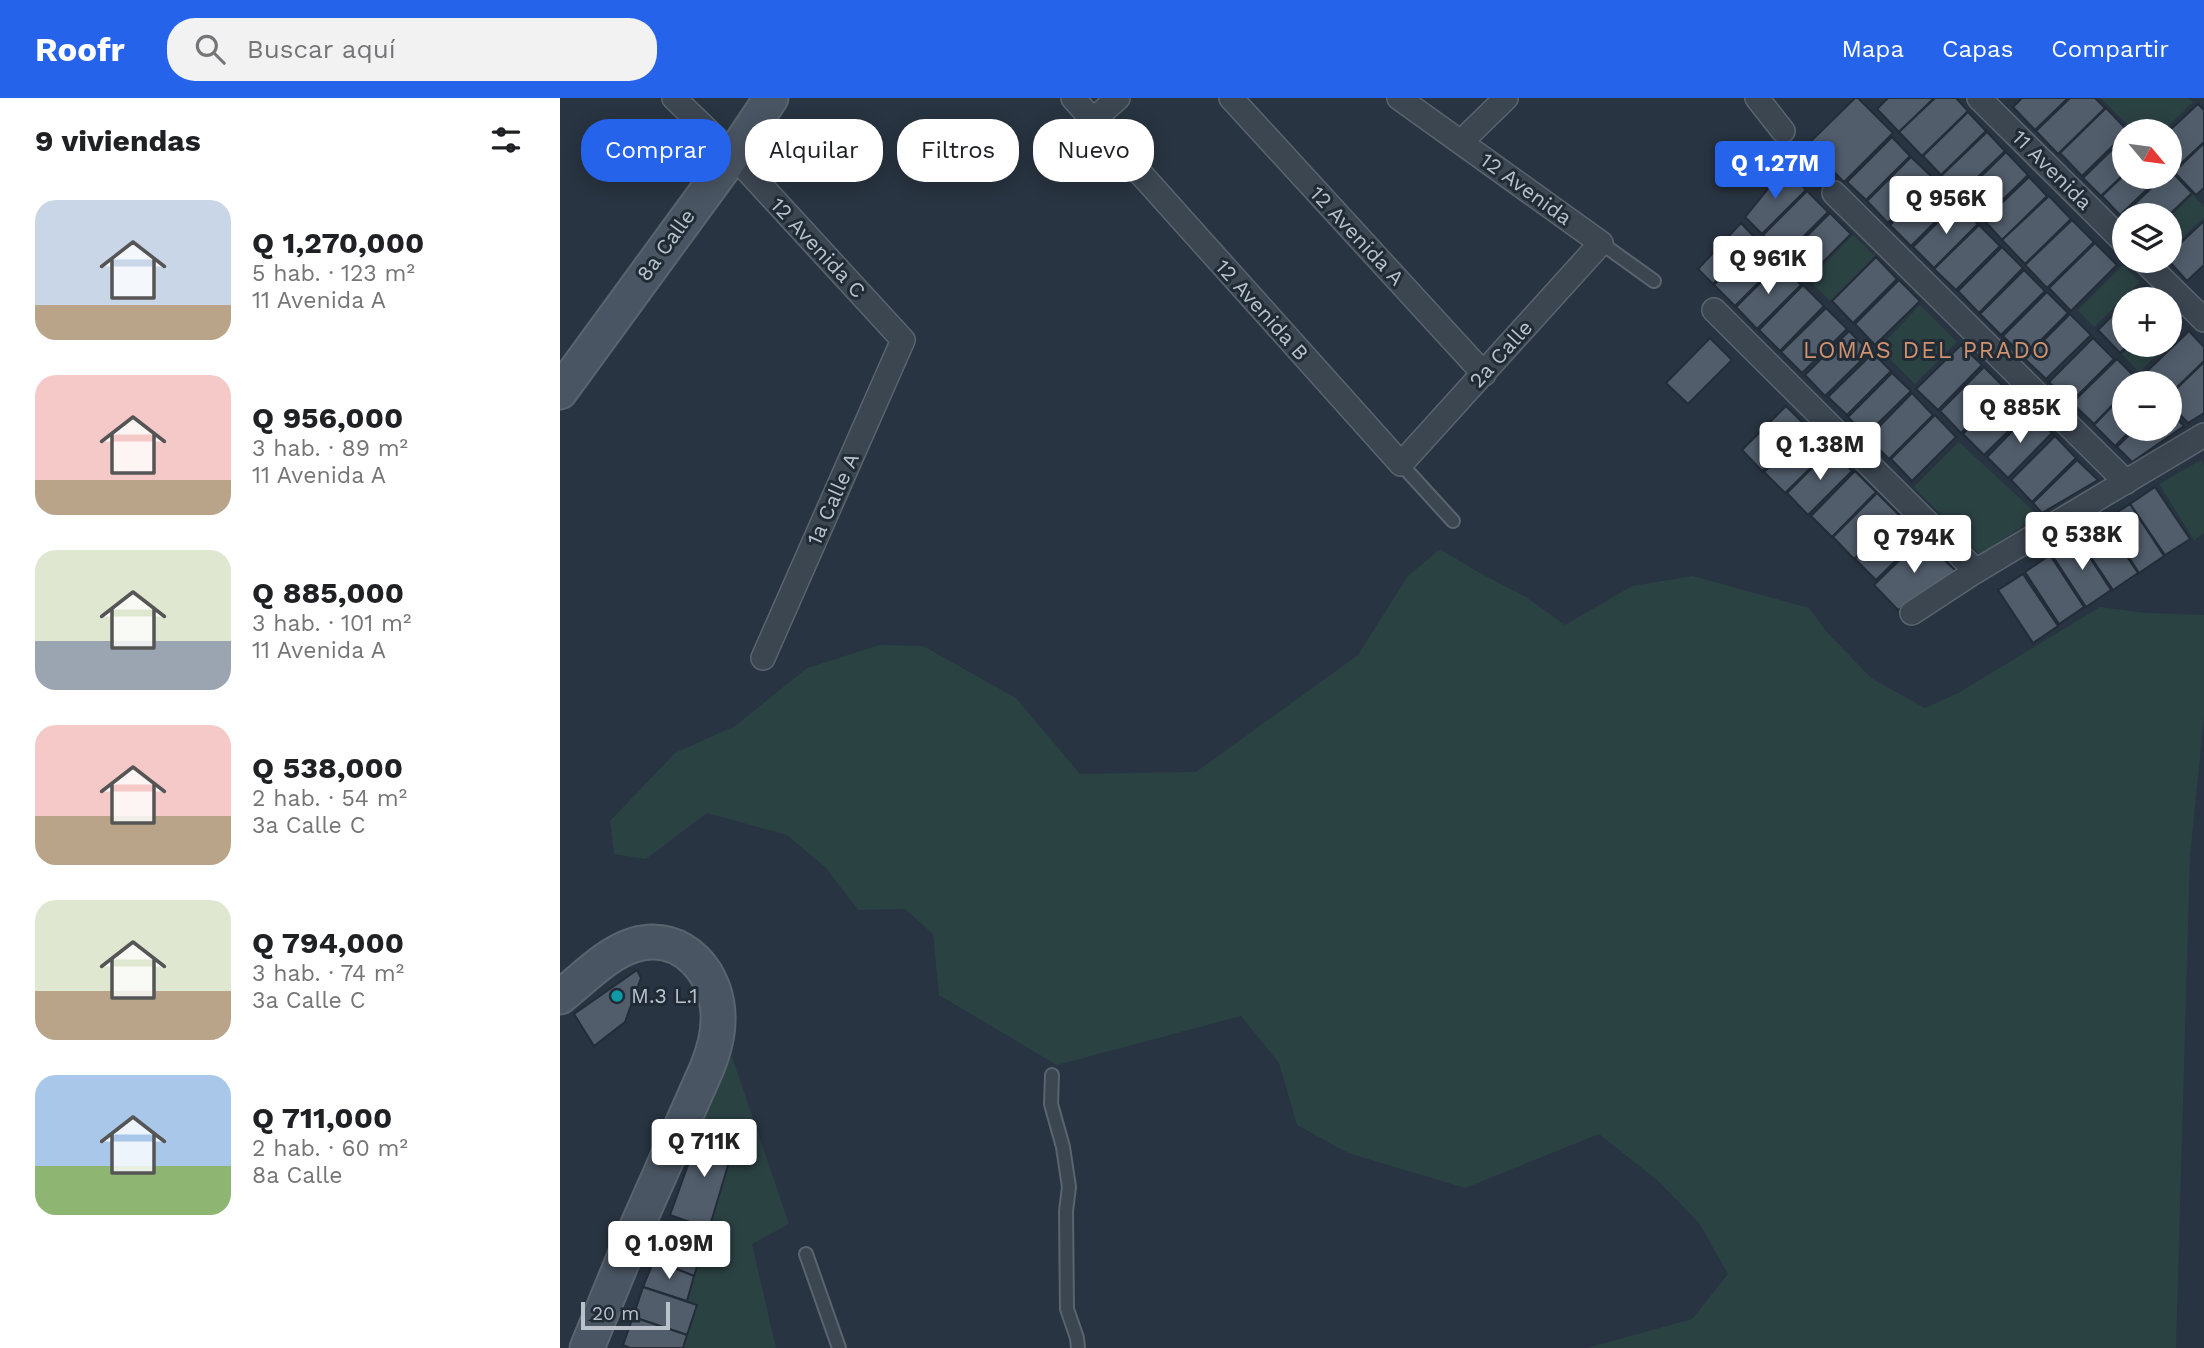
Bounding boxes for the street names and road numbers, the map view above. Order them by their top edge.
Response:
street label: 11 Avenida [2007,125,2098,215]
street label: 12 Avenida [1476,147,1577,230]
street label: 12 Avenida A [1305,181,1410,290]
street label: 12 Avenida C [766,192,871,303]
street label: 8a Calle [631,204,700,286]
street label: 12 Avenida B [1211,254,1314,365]
street label: 2a Calle [1464,315,1537,393]
street label: 1a Calle A [801,449,864,549]

